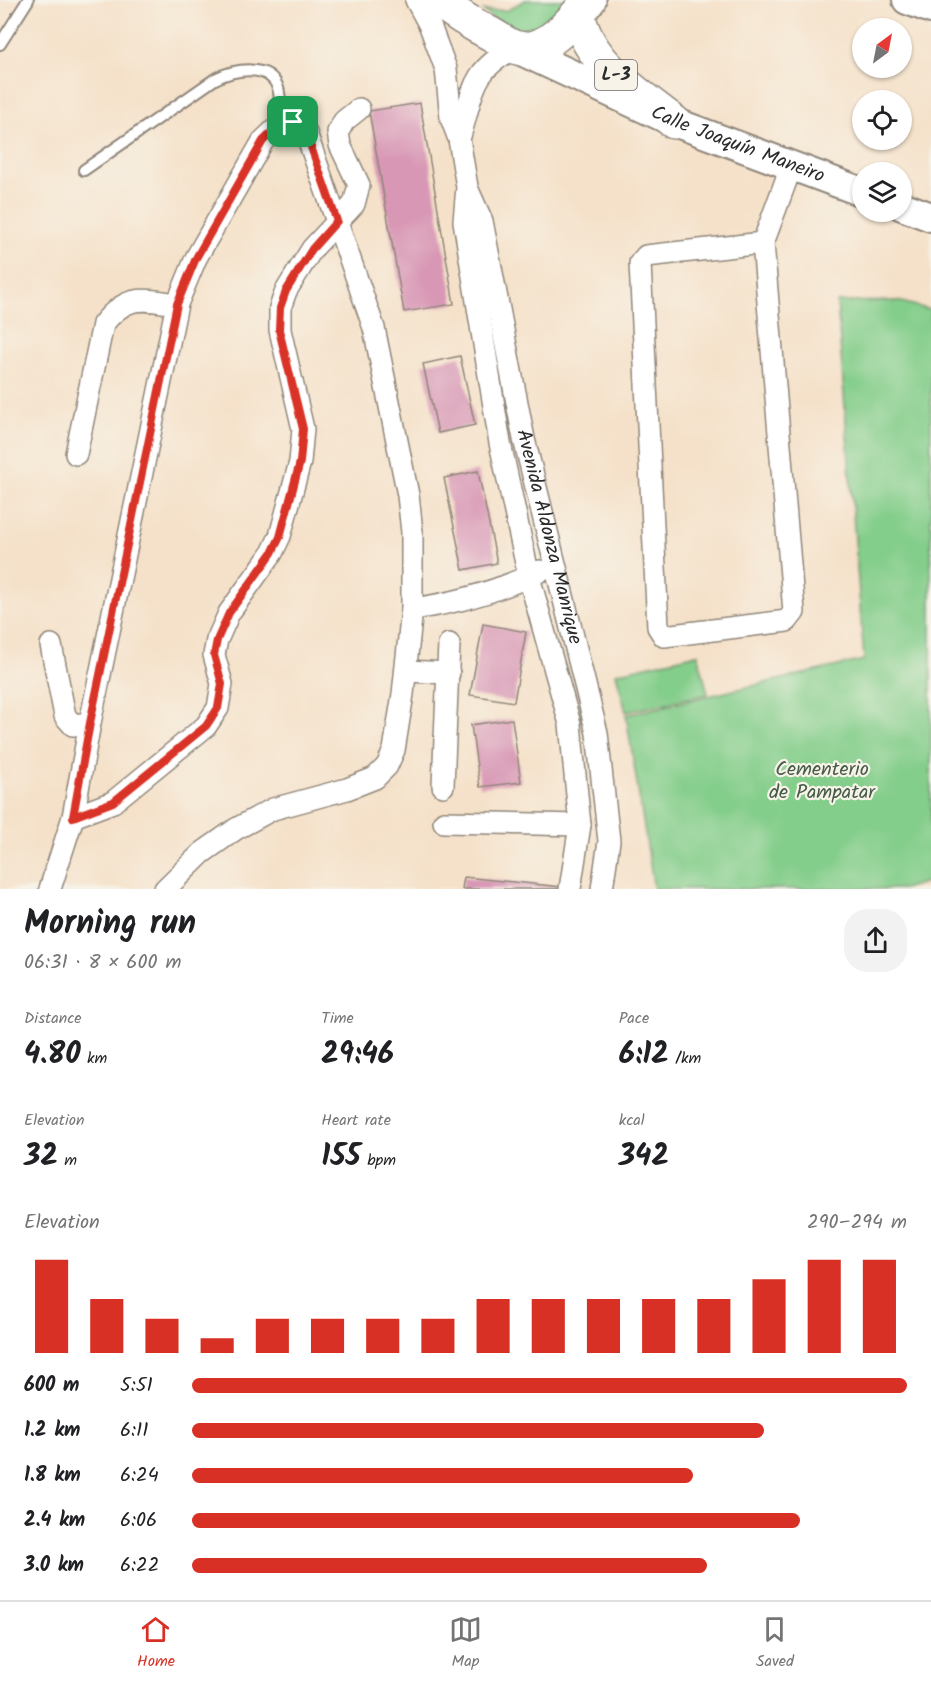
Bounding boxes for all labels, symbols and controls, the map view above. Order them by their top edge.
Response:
north arrow [852,18,912,78]
map controls [852,18,912,222]
road number: L-3 [595,60,637,90]
button: locate [852,90,912,150]
pin [267,96,318,147]
street label: Calle Joaquín Maneiro [645,97,829,193]
icon: arrive [276,105,309,138]
button: layers [852,162,912,222]
street label: Avenida Aldonza Manrique [507,427,590,648]
park label: Cementerio de Pampatar [769,754,876,809]
text: Morning run [24,898,196,951]
button: share [844,909,907,972]
text: 06:31 · 8 × 600 m [24,947,181,979]
text: Distance [24,1006,82,1031]
text: Time [321,1006,354,1031]
text: Pace [619,1006,649,1031]
text: 4.80 [24,1031,81,1079]
text: 29:46 [321,1031,394,1079]
text: 6:12 [619,1031,669,1079]
text: km [81,1046,107,1071]
text: /km [669,1046,701,1071]
text: Elevation [24,1108,85,1133]
text: Heart rate [321,1108,391,1133]
text: kcal [619,1108,645,1133]
text: 32 [24,1133,58,1181]
text: 155 [321,1133,361,1181]
text: 342 [619,1133,669,1181]
text: m [58,1148,77,1173]
text: bpm [361,1148,396,1173]
text: Elevation [24,1207,100,1239]
text: 290–294 m [807,1207,907,1239]
text: 600 m [24,1370,79,1402]
text: 5:51 [120,1370,153,1402]
text: 1.2 km [24,1415,80,1447]
text: 6:11 [120,1415,149,1447]
text: 1.8 km [24,1460,81,1492]
text: 6:24 [120,1460,159,1492]
text: 2.4 km [24,1505,85,1537]
text: 6:06 [120,1505,157,1537]
text: 3.0 km [24,1550,84,1582]
text: 6:22 [120,1550,159,1582]
tab: Home [137,1613,175,1674]
tab: Map [449,1613,482,1674]
tab: Saved [756,1613,794,1674]

